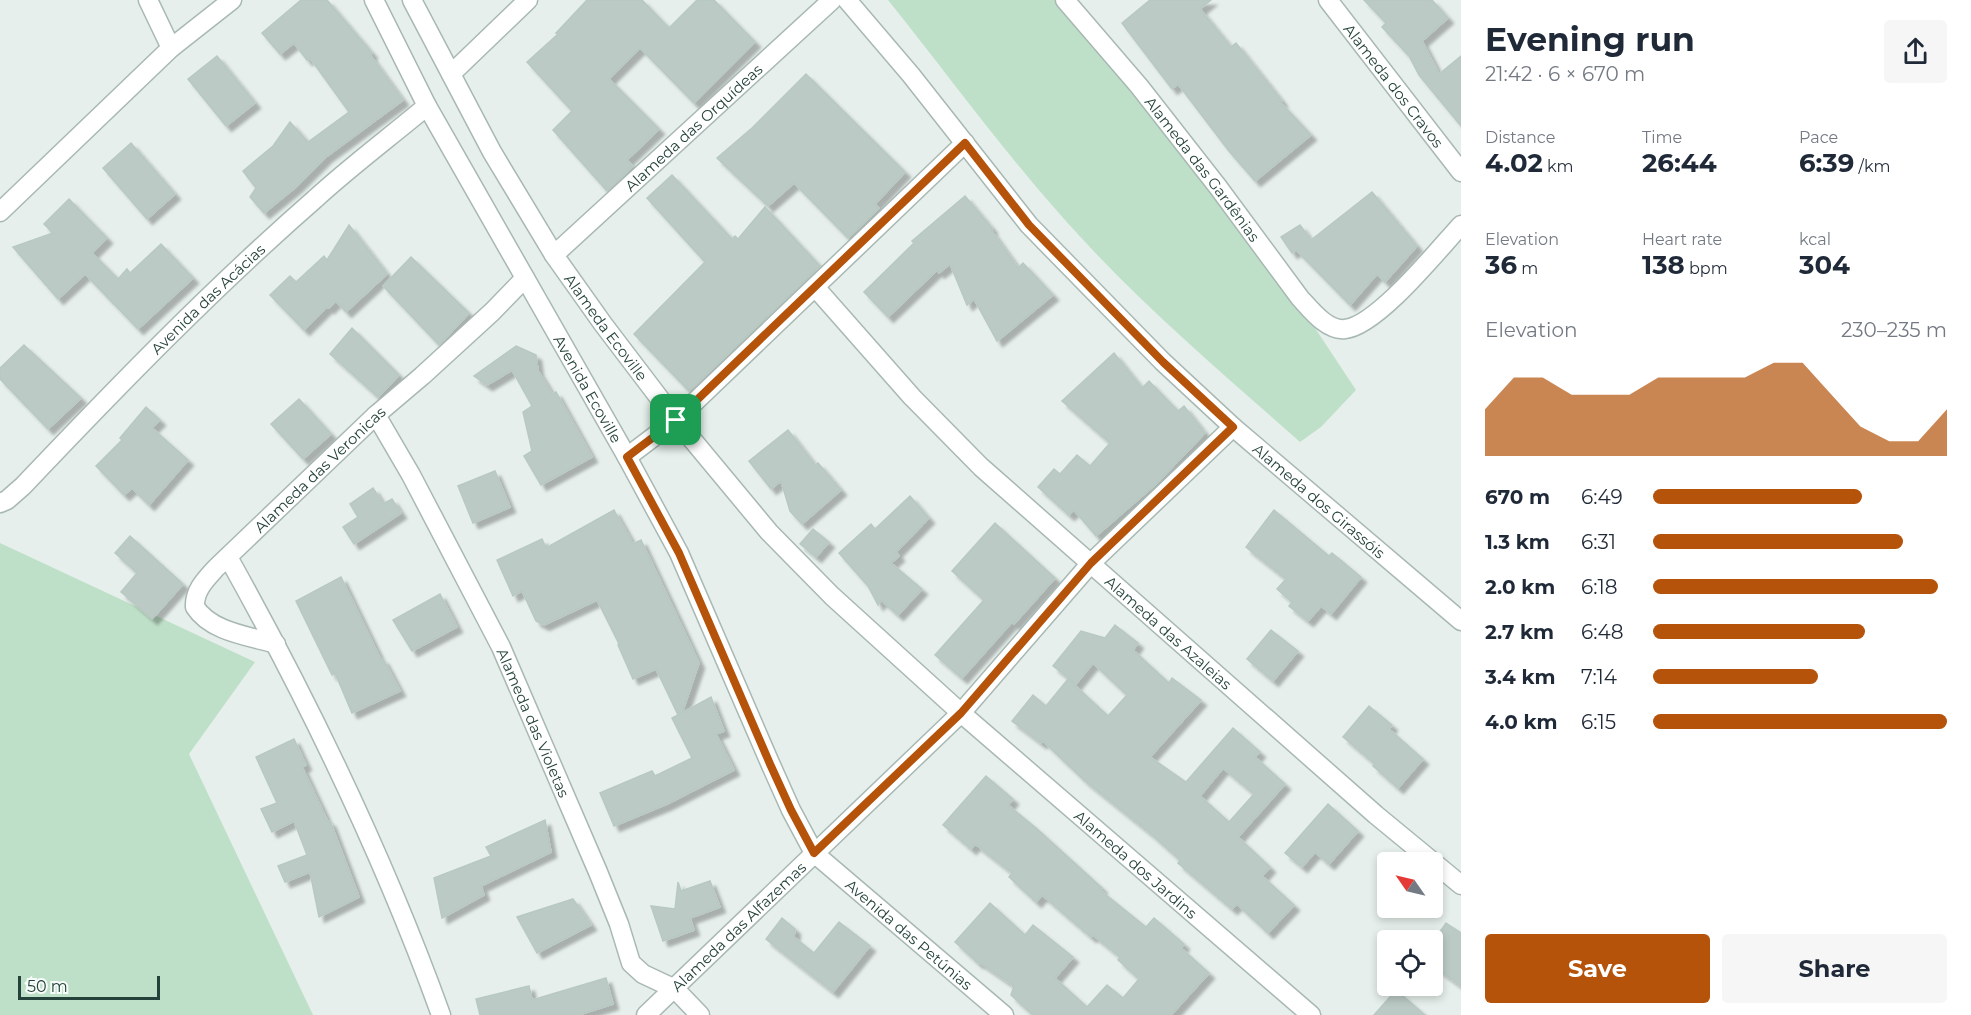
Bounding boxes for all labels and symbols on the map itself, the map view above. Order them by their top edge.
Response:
street label: Alameda dos Cravos [1340,20,1448,151]
street label: Alameda das Orquídeas [621,59,766,195]
street label: Alameda das Gardênias [1141,92,1264,245]
street label: Avenida das Acácias [147,239,269,358]
street label: Alameda Ecoville [561,270,652,384]
street label: Avenida Ecoville [550,331,626,446]
pin [650,394,701,445]
street label: Alameda das Veronicas [250,402,389,536]
street label: Alameda dos Girassóis [1249,439,1389,562]
street label: Alameda das Azaleias [1101,571,1236,693]
street label: Alameda das Violetas [493,645,574,800]
street label: Alameda dos Jardins [1071,806,1201,922]
north arrow [1377,852,1443,918]
street label: Alameda das Alfazemas [667,858,810,995]
street label: Avenida das Petúnias [842,875,977,994]
scale bar [18,973,160,1000]

